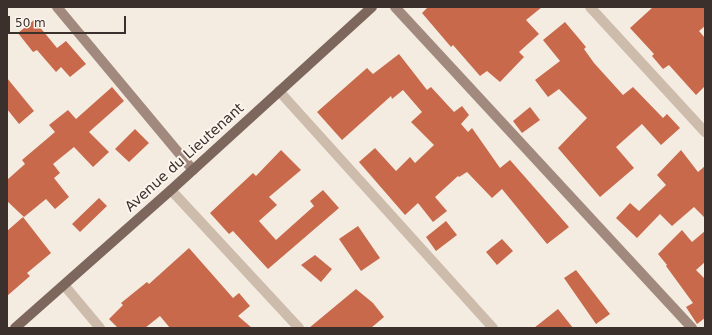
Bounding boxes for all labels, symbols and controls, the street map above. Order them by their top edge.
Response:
scale bar [10,8,128,34]
text: 50 m [15,16,46,30]
street label: Avenue du Lieutenant [122,100,248,216]

